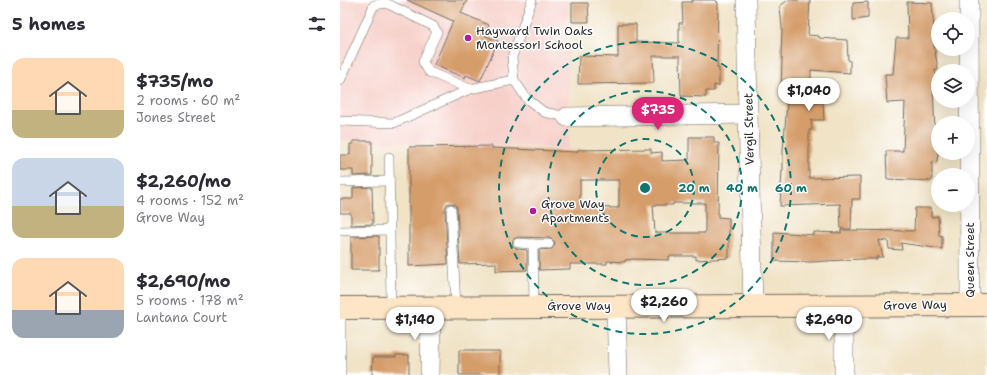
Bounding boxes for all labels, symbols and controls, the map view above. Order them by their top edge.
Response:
map controls [931,12,975,212]
button: locate [931,12,975,56]
text: 5 homes [12,13,85,35]
icon: filters [306,13,328,35]
place label: Hayward Twin Oaks Montessori School [476,23,593,53]
marker: Hayward Twin Oaks Montessori School [463,33,473,43]
button: layers [931,64,975,108]
text: $735/mo [136,70,214,92]
icon: home [44,74,92,122]
pin: $1,040 [776,78,842,112]
text: $1,040 [787,82,831,99]
text: 2 rooms · 60 m² [136,92,240,109]
street label: Vergil Street [740,93,758,165]
pin: $735 [634,97,682,131]
text: $735 [641,101,675,118]
text: Jones Street [136,109,216,126]
button: + [931,116,975,160]
button: − [931,168,975,212]
text: $2,260/mo [136,170,231,192]
icon: home [44,174,92,222]
text: 20 m [678,180,710,196]
text: 40 m [726,180,758,196]
text: 60 m [775,180,807,196]
centre of rings [638,181,652,195]
text: 4 rooms · 152 m² [136,192,244,209]
place label: Grove Way Apartments [541,196,610,226]
marker: Grove Way Apartments [528,206,538,216]
text: Grove Way [136,209,205,226]
street label: Queen Street [962,222,978,298]
text: $2,690/mo [136,270,231,292]
icon: home [44,274,92,322]
pin: $2,260 [631,289,697,323]
text: 5 rooms · 178 m² [136,292,244,309]
text: $2,260 [640,293,688,310]
street label: Grove Way [883,296,947,314]
street label: Grove Way [547,298,611,314]
pin: $1,140 [382,307,448,341]
pin: $2,690 [796,307,862,341]
text: Lantana Court [136,309,227,326]
text: $1,140 [395,311,435,328]
text: $2,690 [805,311,853,328]

